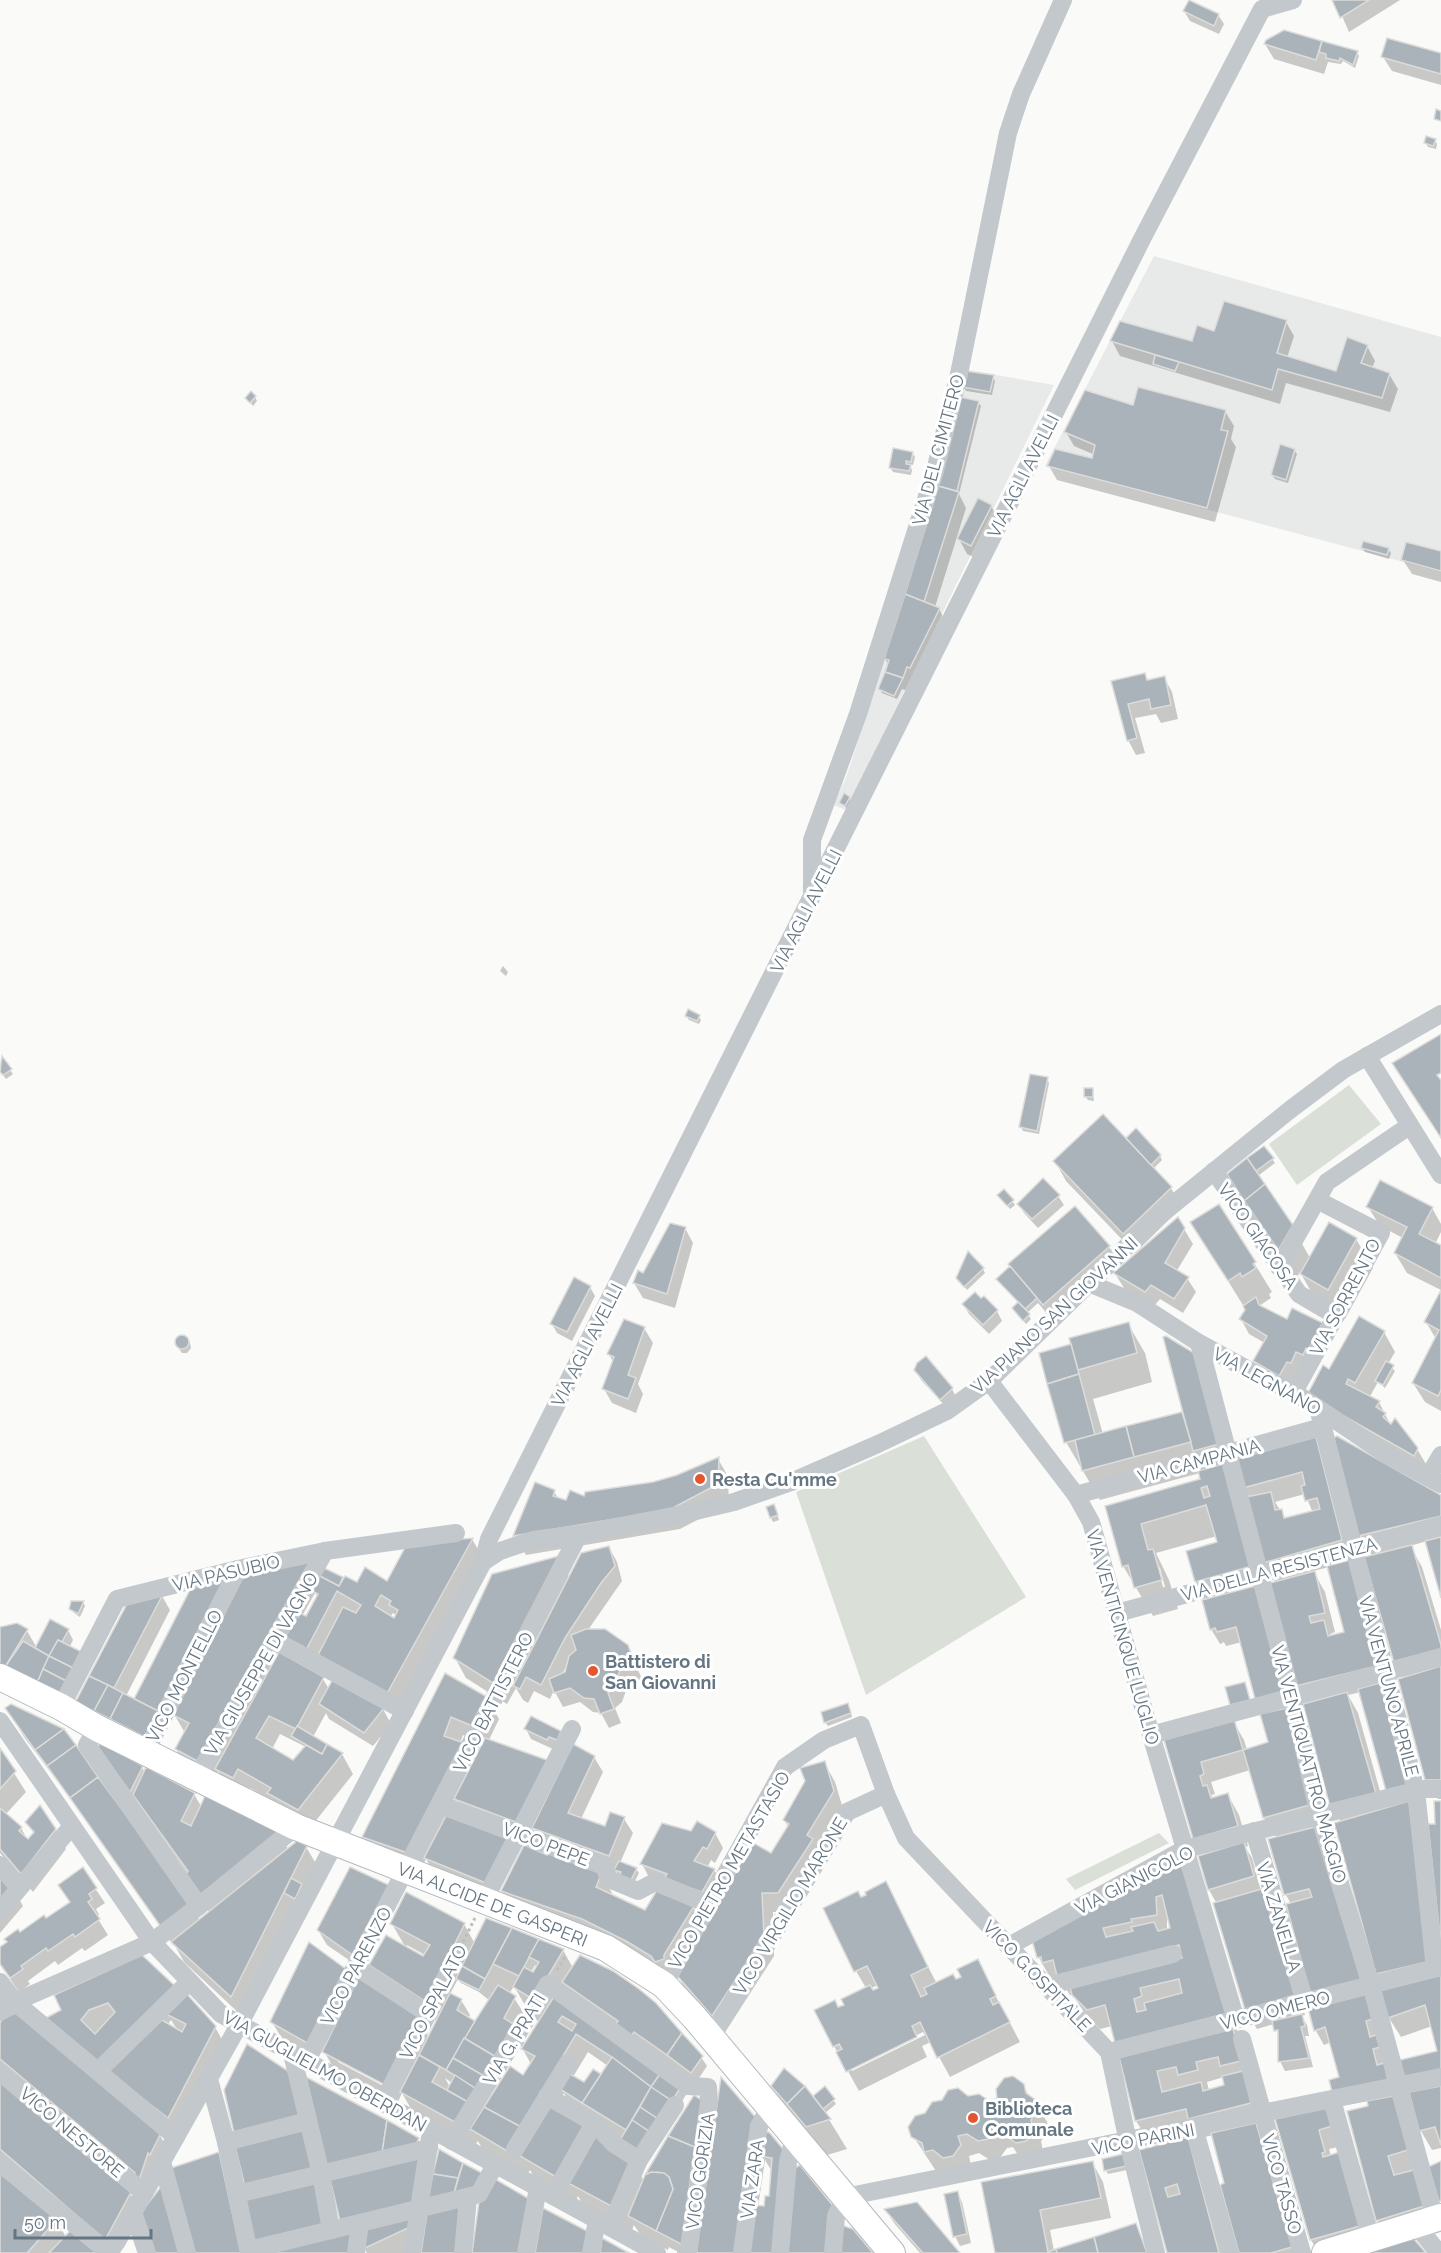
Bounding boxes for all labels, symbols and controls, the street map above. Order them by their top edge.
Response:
street label: VIA DEL CIMITERO [908,372,968,528]
street label: VIA AGLI AVELLI [983,411,1063,541]
street label: VIA AGLI AVELLI [766,846,846,976]
street label: VICO GIACOSA [1214,1179,1302,1293]
street label: VIA PIANO SAN GIOVANNI [966,1232,1142,1398]
street label: VIA SORRENTO [1305,1235,1385,1359]
street label: VIA AGLI AVELLI [547,1280,627,1410]
street label: VIA LEGNANO [1209,1343,1325,1419]
street label: VIA CAMPANIA [1135,1435,1263,1487]
place label: Resta Cu'mme [712,1469,837,1490]
marker: Resta Cu'mme [693,1472,707,1486]
street label: VIA VENTICINQUE LUGLIO [1082,1527,1164,1747]
street label: VIA DELLA RESISTENZA [1179,1533,1379,1605]
street label: VIA PASUBIO [170,1550,282,1596]
street label: VIA GIUSEPPE DI VAGNO [200,1569,322,1759]
street label: VIA VENTUNO APRILE [1355,1593,1423,1779]
street label: VICO MONTELLO [141,1606,227,1746]
street label: VICO BATTISTERO [449,1629,537,1775]
street label: VIA VENTIQUATTRO MAGGIO [1267,1643,1351,1885]
place label: Battistero di San Giovanni [605,1651,716,1693]
marker: Battistero di San Giovanni [586,1664,600,1678]
street label: VICO PIETRO METASTASIO [664,1768,794,1972]
street label: VICO VIRGILIO MARONE [729,1813,851,1999]
street label: VICO PEPE [500,1818,592,1870]
street label: VIA GIANICOLO [1071,1841,1197,1919]
street label: VIA ALCIDE DE GASPERI [395,1857,591,1950]
street label: VIA ZANELLA [1252,1859,1306,1975]
street label: VICO PARENZO [316,1903,396,2029]
street label: VICO G.OSPITALE [979,1916,1095,2036]
street label: VICO SPALATO [395,1941,471,2063]
street label: VICO OMERO [1218,1986,1332,2034]
street label: VIA G. PRATI [478,1989,550,2089]
street label: VIA GUGLIELMO OBERDAN [220,2006,430,2136]
street label: VICO NESTORE [16,2082,128,2182]
place label: Biblioteca Comunale [985,2098,1074,2140]
street label: VICO GORIZIA [681,2111,719,2231]
marker: Biblioteca Comunale [966,2111,980,2125]
street label: VICO PARINI [1090,2119,1196,2159]
street label: VICO TASSO [1258,2131,1306,2237]
street label: VIA ZARA [736,2138,768,2220]
scale bar [15,2202,152,2240]
text: 50 m [24,2212,66,2233]

